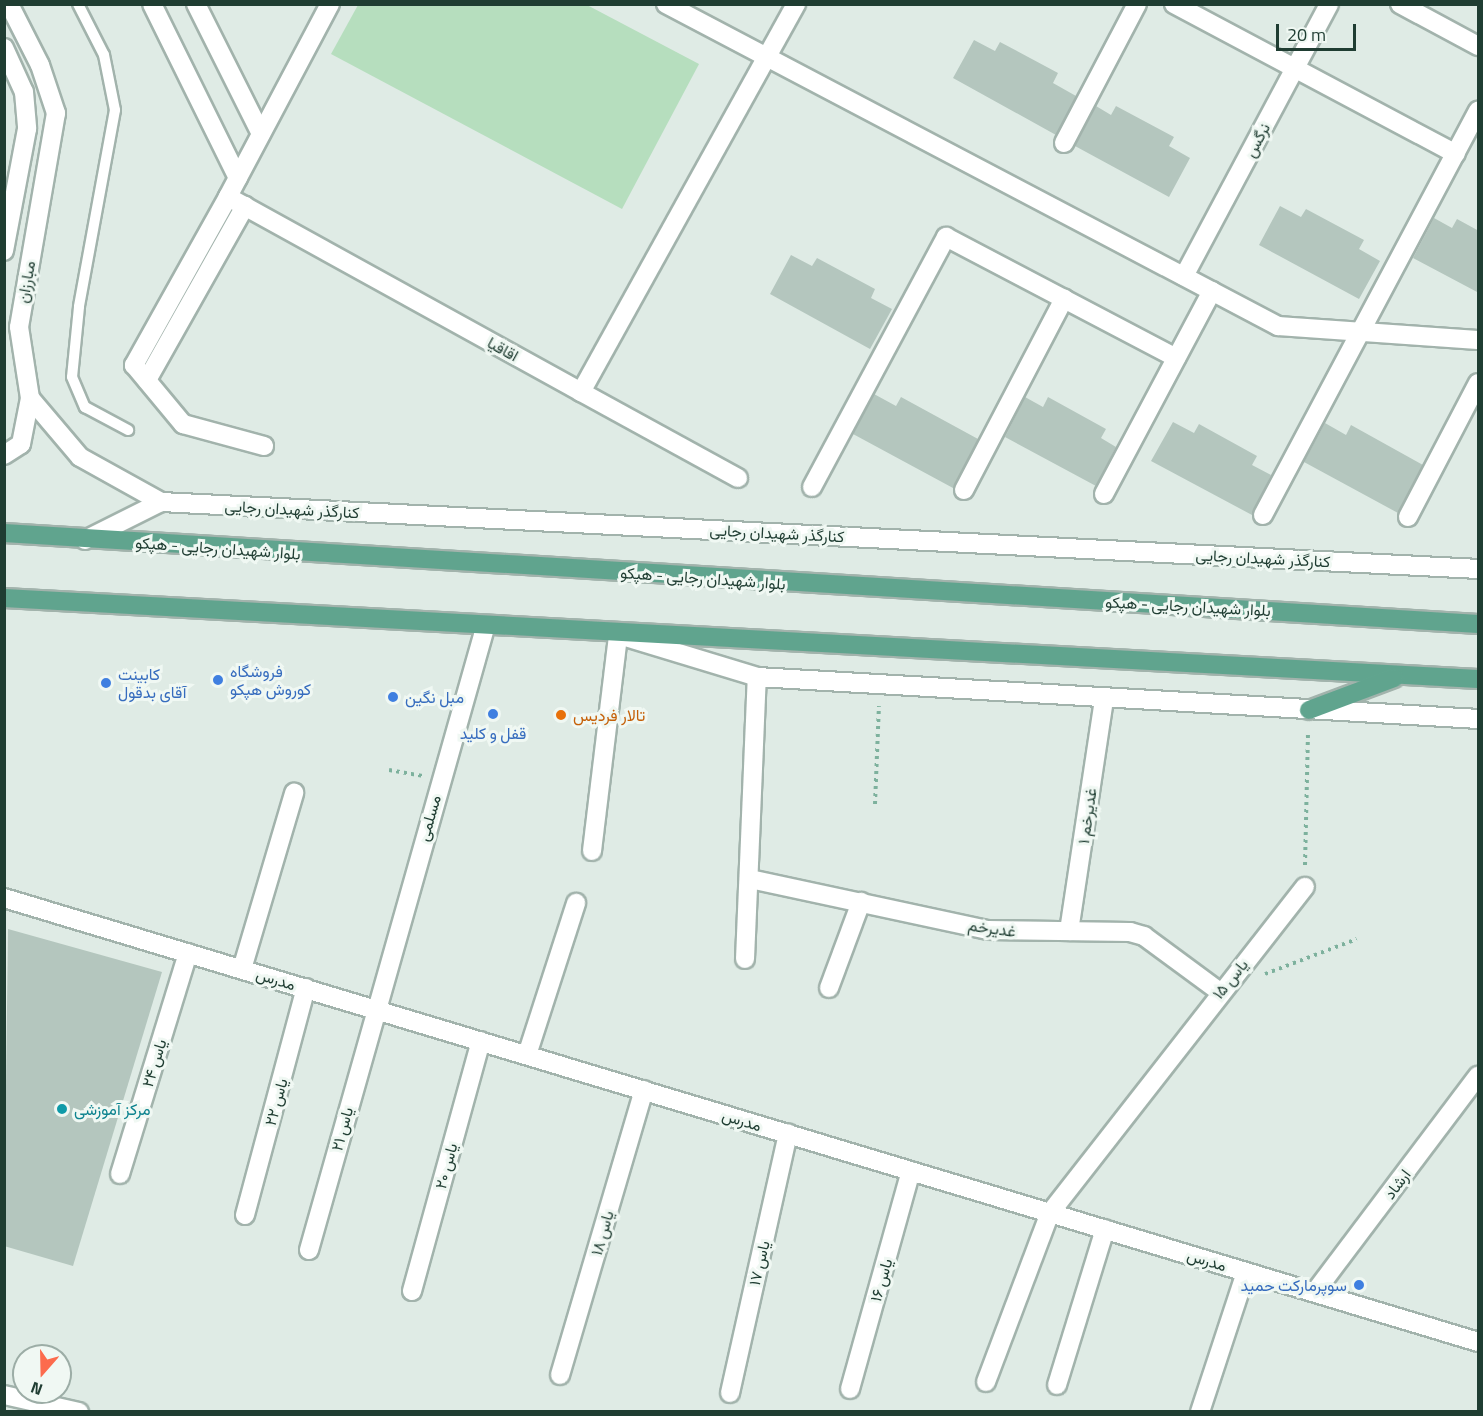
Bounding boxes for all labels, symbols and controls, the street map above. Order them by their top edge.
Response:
scale bar [1279,12,1358,50]
text: 20 m [1287,21,1326,48]
street label: نرگس [1240,120,1274,160]
street label: مبارزان [13,259,39,305]
street label: اقاقیا [484,333,522,365]
street label: کنارگذر شهیدان رجایی [224,496,360,522]
street label: کنارگذر شهیدان رجایی [709,520,845,546]
street label: بلوار شهیدان رجایی - هپکو [135,533,301,563]
street label: کنارگذر شهیدان رجایی [1195,545,1331,571]
street label: بلوار شهیدان رجایی - هپکو [620,563,786,593]
street label: بلوار شهیدان رجایی - هپکو [1105,592,1271,620]
place label: فروشگاه کوروش هپکو [230,661,311,699]
place label: کابینت آقای بدقول [118,664,186,702]
marker: فروشگاه کوروش هپکو [211,673,225,687]
marker: کابینت آقای بدقول [99,676,113,690]
place label: مبل نگین [405,687,464,707]
marker: مبل نگین [386,690,400,704]
place label: تالار فردیس [573,705,645,725]
marker: قفل و کلید [486,707,500,721]
marker: تالار فردیس [554,708,568,722]
place label: قفل و کلید [460,723,526,743]
street label: غدیرخم ۱ [1074,787,1100,845]
street label: مسلمی [413,793,445,843]
street label: غدیرخم [967,915,1017,941]
street label: یاس ۱۵ [1208,955,1252,1003]
street label: مدرس [254,964,298,994]
street label: یاس ۲۴ [138,1037,170,1089]
street label: یاس ۲۲ [260,1076,292,1128]
place label: مرکز آموزشی [74,1099,151,1119]
marker: مرکز آموزشی [55,1102,69,1116]
street label: یاس ۲۱ [327,1105,357,1153]
street label: مدرس [720,1105,764,1135]
street label: یاس ۲۰ [431,1141,461,1191]
street label: ارشاد [1380,1165,1414,1203]
street label: یاس ۱۸ [586,1208,618,1258]
street label: یاس ۱۷ [745,1239,773,1287]
street label: مدرس [1185,1245,1229,1275]
street label: یاس ۱۶ [866,1256,896,1304]
place label: سوپرمارکت حمید [1240,1275,1347,1295]
marker: سوپرمارکت حمید [1352,1278,1366,1292]
north arrow [12,1344,72,1404]
text: N [27,1376,46,1402]

